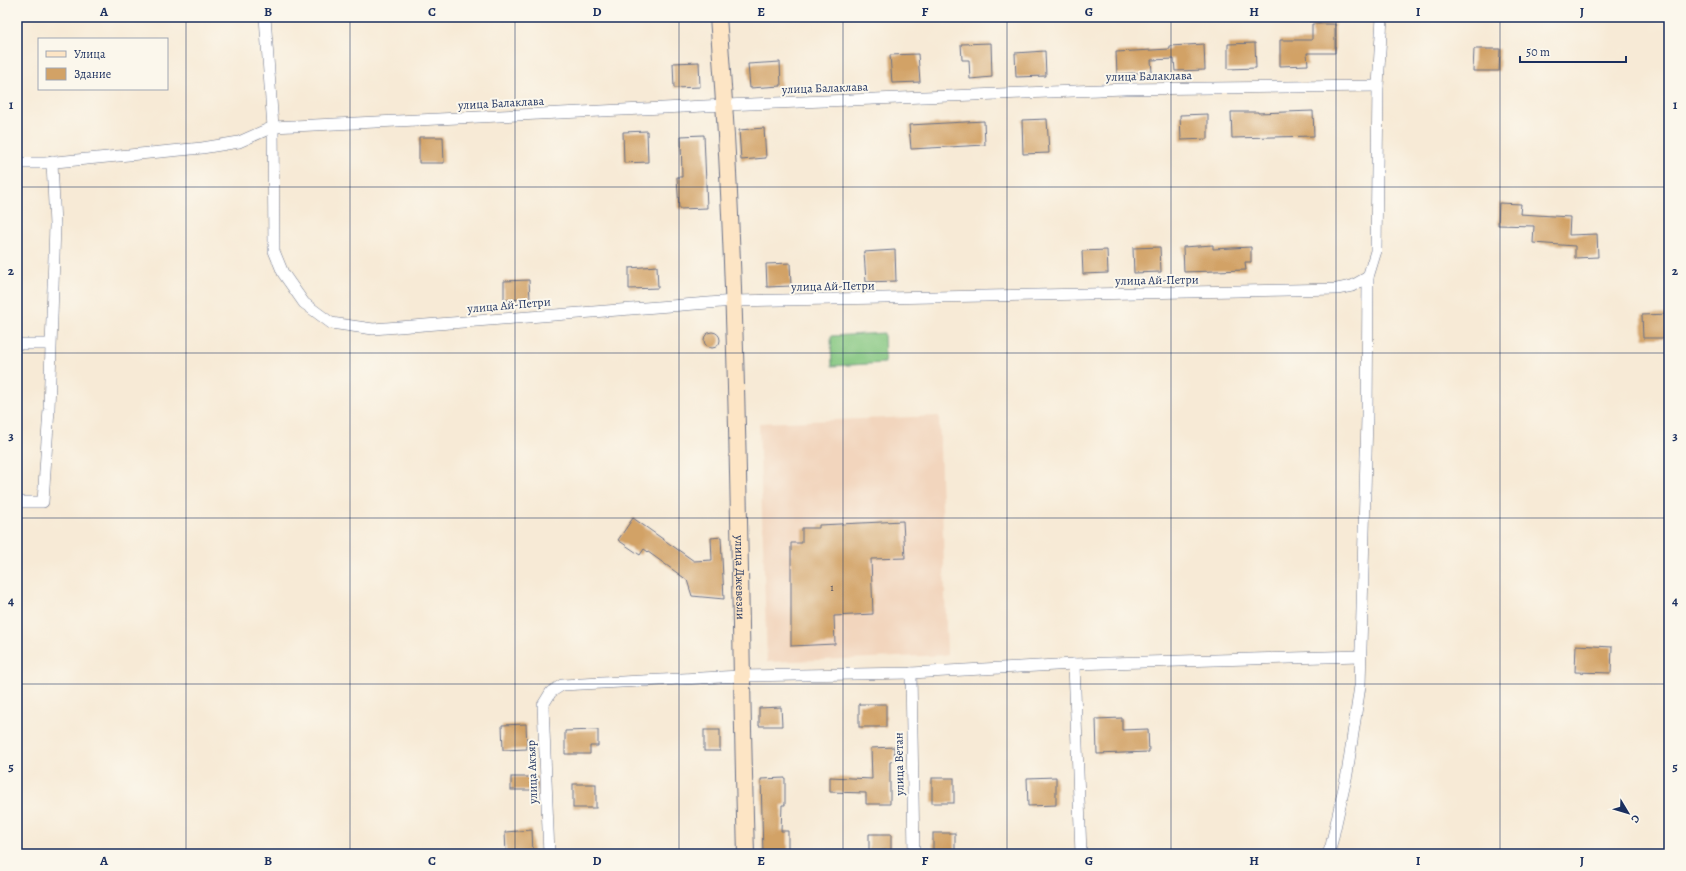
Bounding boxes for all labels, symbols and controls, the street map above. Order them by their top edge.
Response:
text: A [99,3,109,20]
text: B [264,3,272,20]
text: C [428,3,436,20]
text: D [592,3,602,20]
text: E [757,3,765,20]
text: F [922,3,929,20]
text: G [1085,3,1093,20]
text: H [1249,3,1259,20]
text: I [1416,3,1421,20]
text: J [1580,3,1584,20]
legend [38,38,168,90]
scale bar [1520,38,1626,64]
text: 50 m [1526,44,1550,60]
text: Улица [74,46,106,62]
text: Здание [74,66,111,82]
street label: улица Балаклава [1105,67,1193,85]
street label: улица Балаклава [781,78,869,98]
street label: улица Балаклава [457,93,545,113]
text: 1 [9,96,14,113]
text: 1 [1673,96,1678,113]
text: 2 [8,262,15,279]
text: 2 [1672,262,1679,279]
street label: улица Ай-Петри [1114,271,1199,289]
street label: улица Ай-Петри [790,277,875,295]
street label: улица Ай-Петри [466,293,551,317]
text: 3 [8,427,14,444]
text: 3 [1672,427,1678,444]
street label: улица Джевезли [731,534,749,620]
house number: 1 [830,581,834,594]
text: 4 [8,592,14,609]
text: 4 [1672,592,1678,609]
street label: улица Ветан [890,732,908,797]
street label: улица Акъяр [523,740,541,805]
text: 5 [8,758,14,775]
text: 5 [1672,758,1678,775]
north arrow [1608,793,1648,833]
text: С [1627,812,1643,826]
text: A [99,852,109,869]
text: B [264,852,272,869]
text: C [428,852,436,869]
text: D [592,852,602,869]
text: E [757,852,765,869]
text: F [922,852,929,869]
text: G [1085,852,1093,869]
text: H [1249,852,1259,869]
text: I [1416,852,1421,869]
text: J [1580,852,1584,869]

